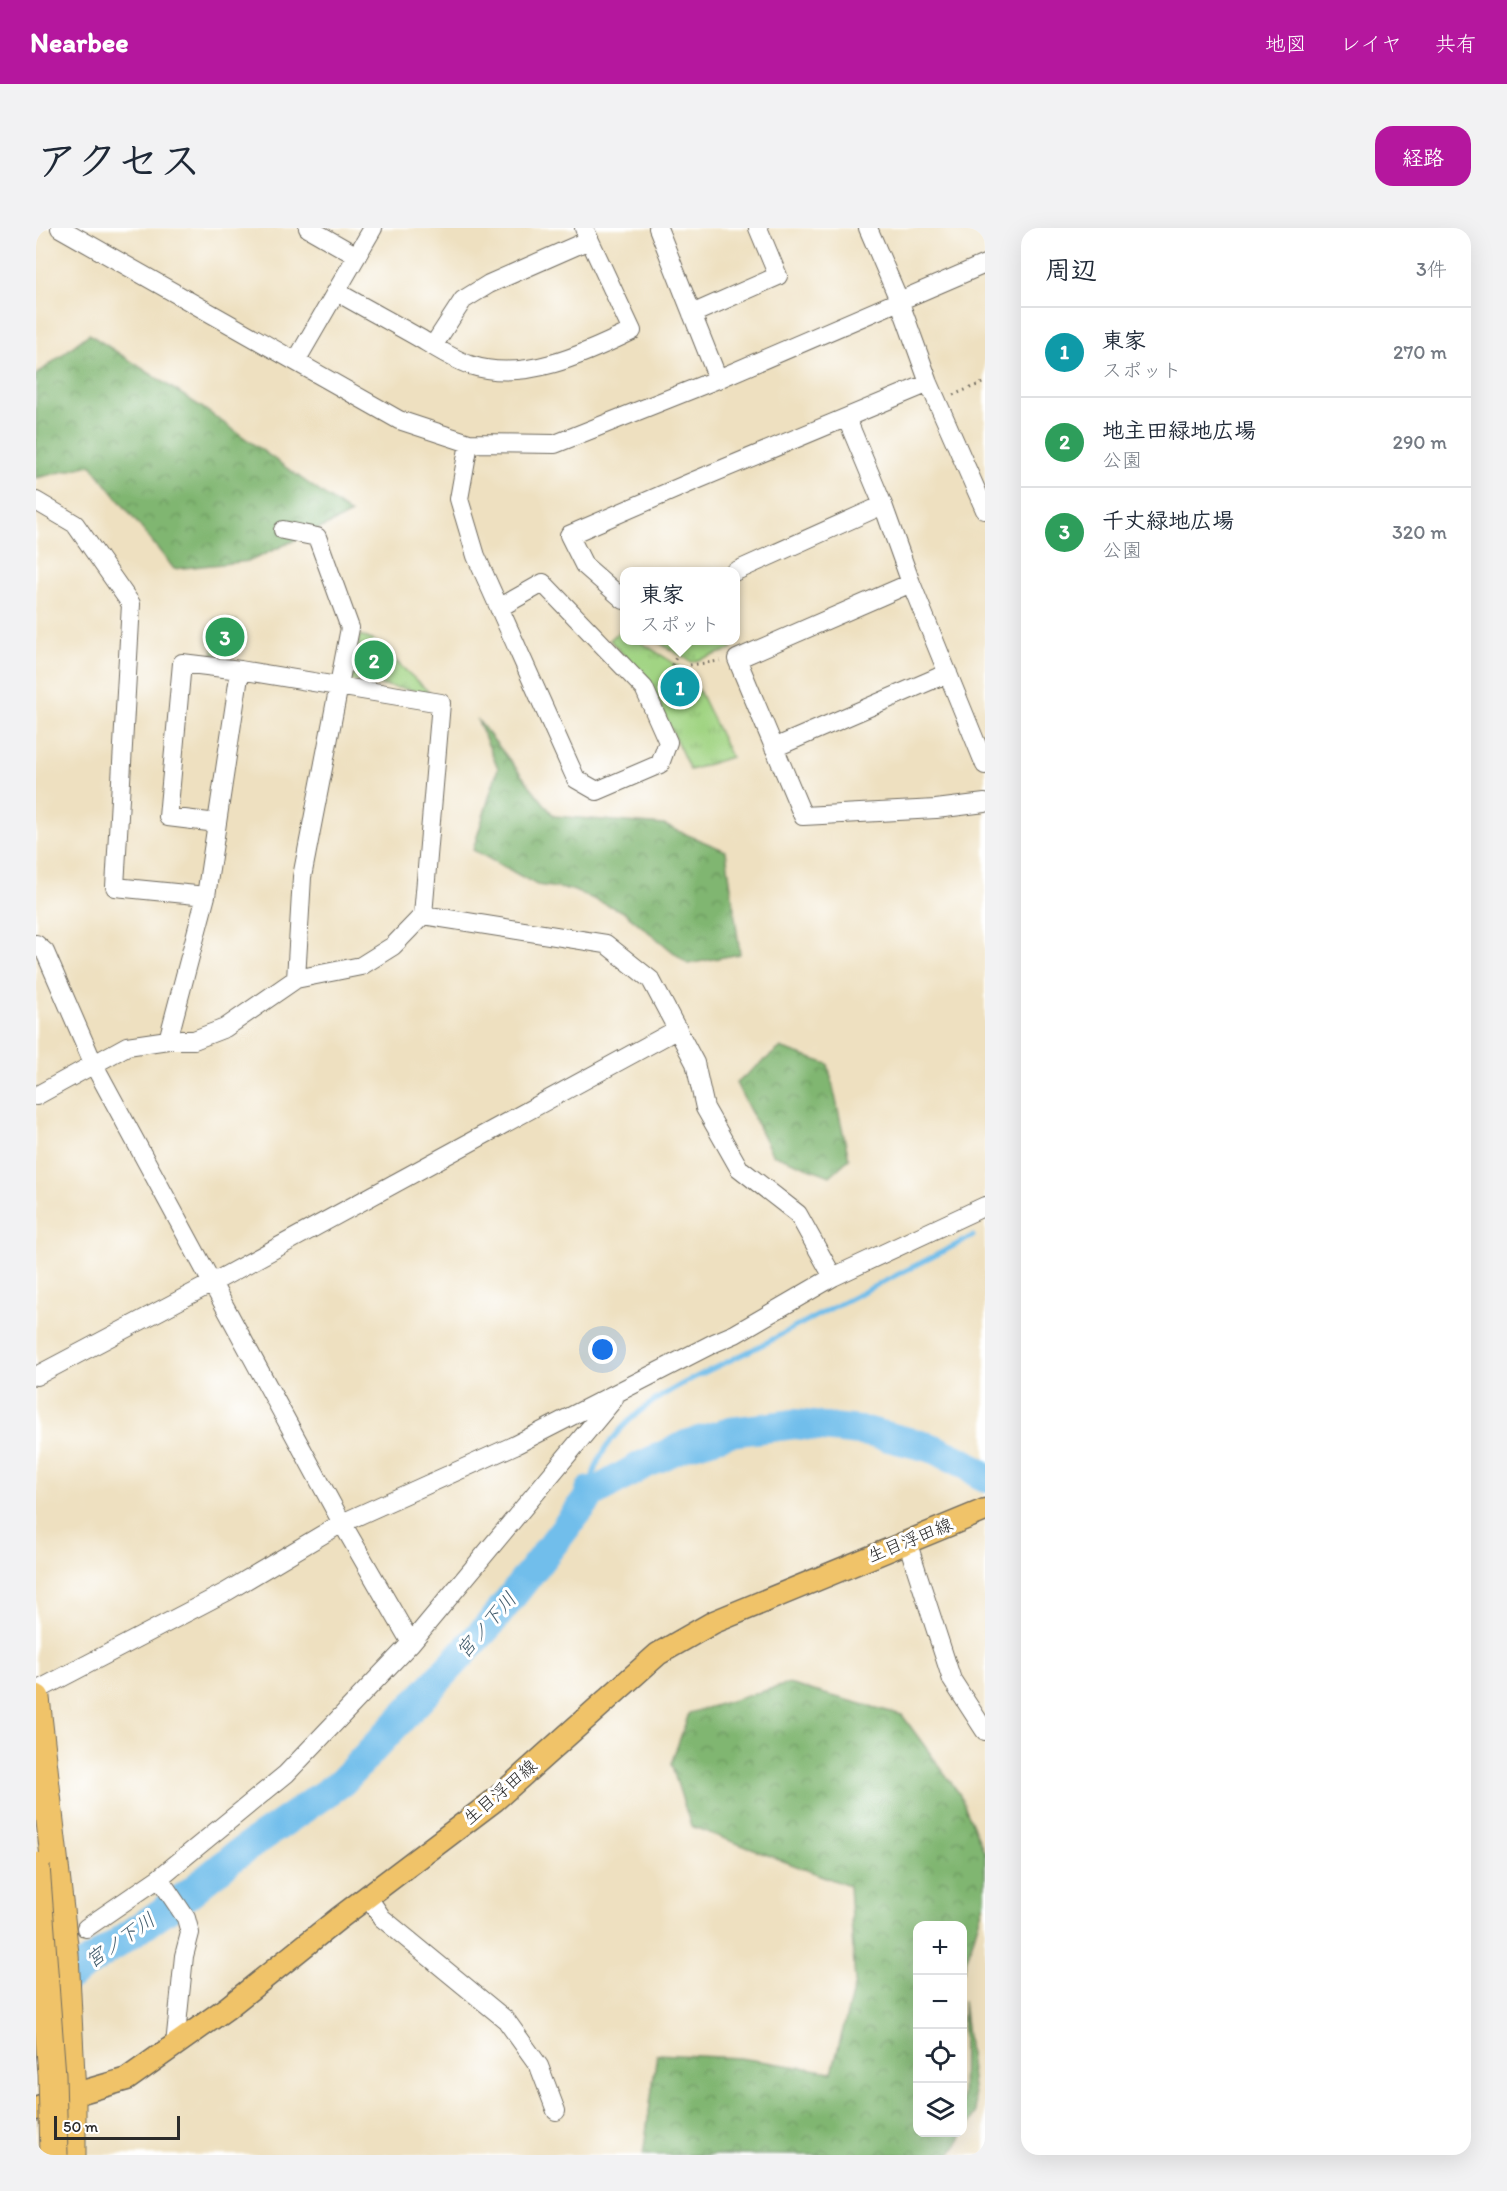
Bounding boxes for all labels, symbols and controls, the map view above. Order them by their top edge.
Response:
text: Nearbee [30,25,129,59]
text: 地図 [1265,31,1307,56]
text: レイヤ [1340,31,1402,56]
text: 共有 [1435,31,1477,56]
button: 経路 [1375,126,1471,186]
text: アクセス [36,135,201,186]
text: 周辺 [1045,254,1097,286]
text: 3件 [1416,257,1447,281]
text: 東家 [1102,327,1146,354]
text: 1 [1060,340,1069,364]
text: 270 m [1393,340,1447,364]
text: スポット [1102,358,1182,382]
text: 地主田緑地広場 [1102,417,1256,444]
text: 2 [1059,430,1070,454]
text: 290 m [1392,430,1447,454]
text: 公園 [1102,448,1142,472]
text: 千丈緑地広場 [1102,507,1234,534]
text: 3 [1059,520,1070,544]
text: 320 m [1392,520,1447,544]
text: 公園 [1102,538,1142,562]
popup [620,567,740,645]
text: 東家 [640,581,684,608]
text: スポット [640,612,720,636]
pin: 3 [206,614,244,660]
pin: 2 [354,638,394,682]
pin: 1 [660,664,700,710]
your location [588,1335,617,1364]
street label: 生目浮田線 [864,1513,956,1567]
water label: 宮ノ下川 [451,1587,521,1663]
street label: 生目浮田線 [458,1755,542,1829]
water label: 宮ノ下川 [80,1907,160,1973]
map controls [913,1921,967,2137]
button: + [913,1921,967,1975]
button: − [913,1975,967,2029]
button: locate [913,2029,967,2083]
button: layers [913,2083,967,2137]
scale bar [54,2113,180,2140]
text: 50 m [63,2117,98,2136]

